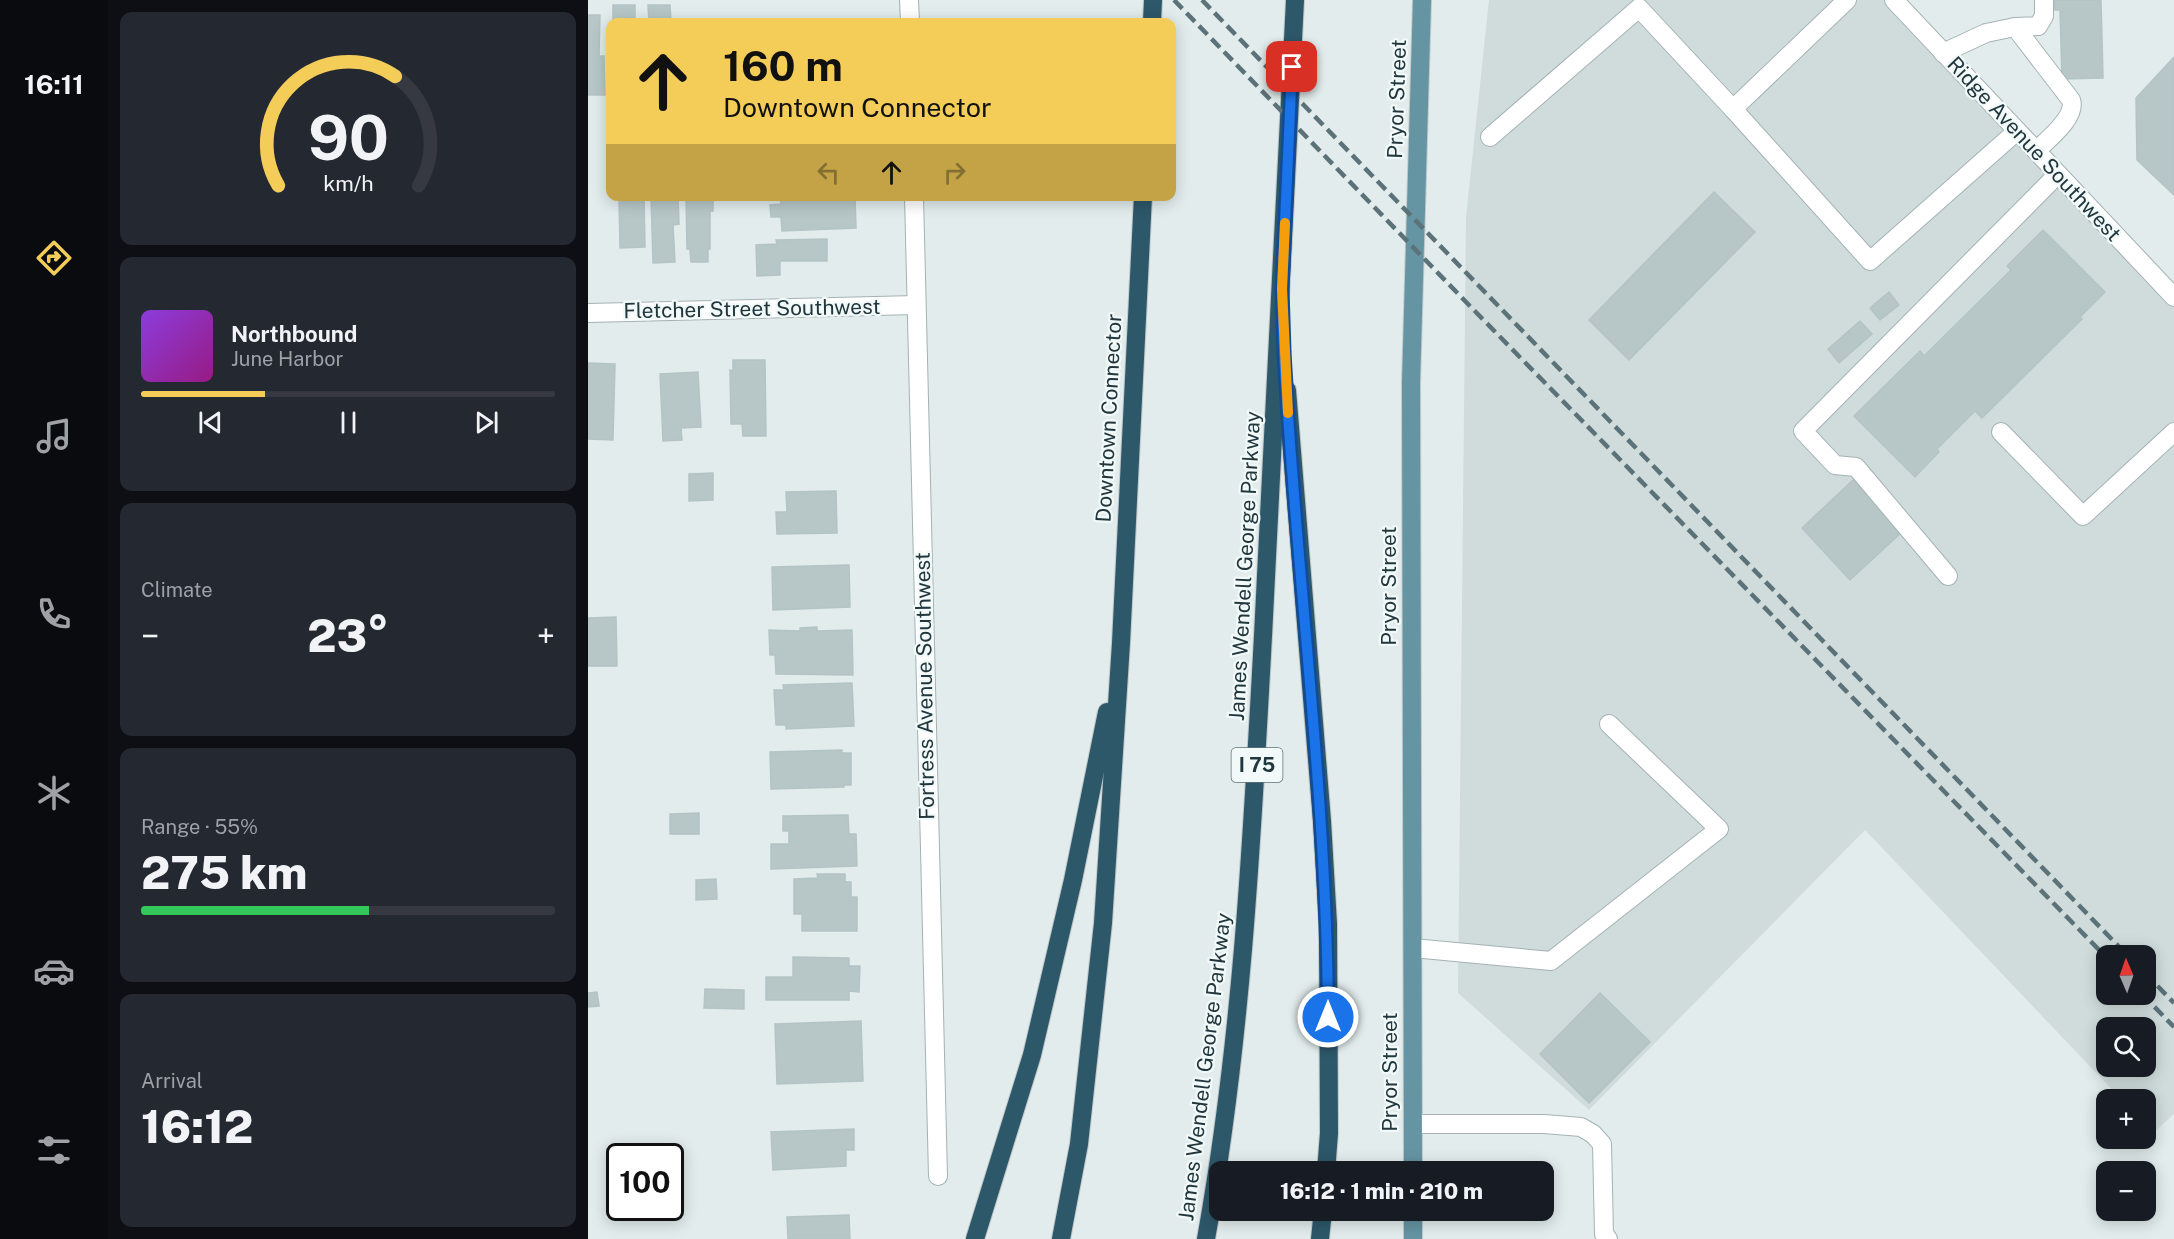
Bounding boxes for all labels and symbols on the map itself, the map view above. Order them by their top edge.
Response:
street label: Pryor Street [1382,39,1411,159]
pin [1266,41,1317,92]
street label: Ridge Avenue Southwest [1942,51,2126,246]
street label: Fletcher Street Southwest [623,294,881,323]
street label: Downtown Connector [1091,313,1126,523]
street label: James Wendell George Parkway [1224,410,1265,722]
street label: Pryor Street [1376,526,1401,646]
street label: Fortress Avenue Southwest [910,552,939,820]
road number: I 75 [1232,748,1282,782]
street label: James Wendell George Parkway [1173,911,1236,1222]
north arrow [2096,945,2156,1005]
position arrow [1296,985,1360,1049]
street label: Pryor Street [1377,1012,1402,1132]
speed limit sign: 100 [606,1143,684,1221]

